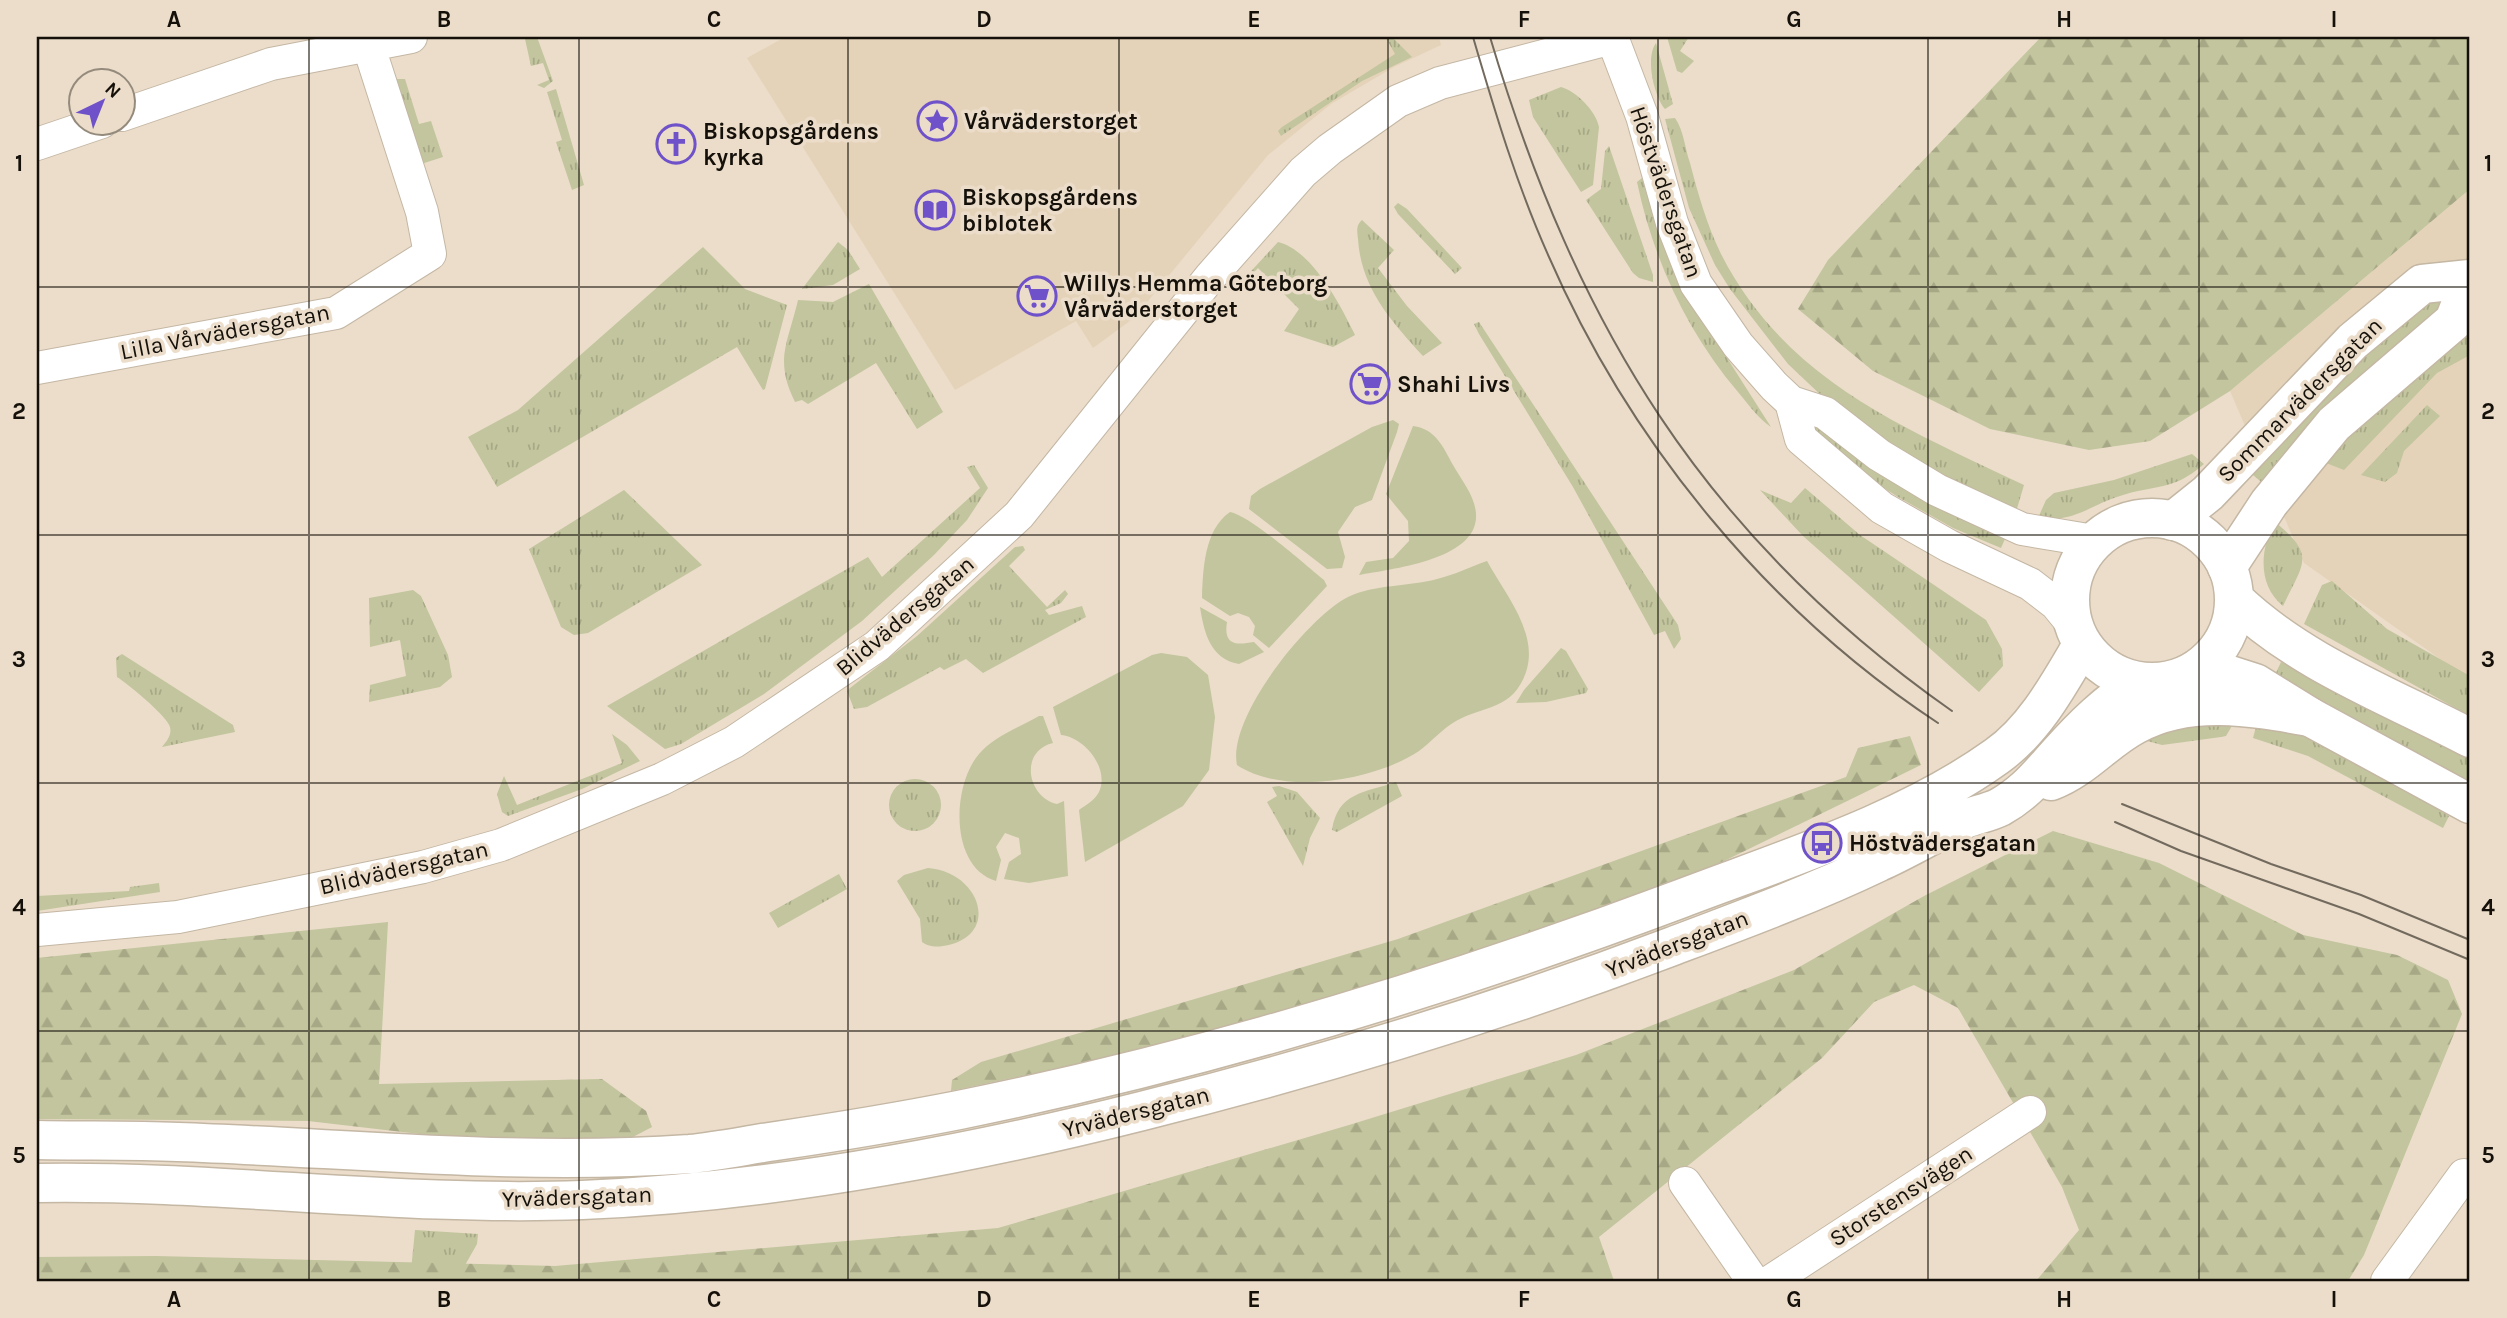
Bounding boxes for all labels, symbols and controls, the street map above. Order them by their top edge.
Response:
text: A [167,6,181,33]
text: B [437,6,451,33]
text: C [707,6,721,33]
text: D [976,6,992,33]
text: E [1247,6,1261,33]
text: F [1518,6,1530,33]
text: G [1786,6,1802,33]
text: H [2056,6,2072,33]
text: I [2330,6,2338,33]
north arrow [66,66,136,136]
text: N [100,78,125,103]
place icon: Vårväderstorget [916,100,958,142]
street label: Höstvädersgatan [1624,103,1708,281]
place label: Vårväderstorget [964,108,1138,135]
place label: Biskopsgårdens kyrka [703,118,879,171]
church icon: Biskopsgårdens kyrka [655,123,697,165]
text: 1 [15,150,23,177]
text: 1 [2484,150,2492,177]
place label: Biskopsgårdens biblotek [962,184,1138,237]
library icon: Biskopsgårdens biblotek [914,189,956,231]
place label: Willys Hemma Göteborg Vårväderstorget [1064,270,1327,323]
supermarket icon: Willys Hemma Göteborg Vårväderstorget [1016,275,1058,317]
street label: Lilla Vårvädersgatan [118,298,332,366]
street label: Sommarvädersgatan [2212,312,2388,488]
supermarket icon: Shahi Livs [1349,363,1391,405]
place label: Shahi Livs [1397,371,1510,398]
text: 2 [12,398,26,425]
text: 2 [2481,398,2495,425]
street label: Blidvädersgatan [830,550,980,682]
text: 3 [12,646,26,673]
text: 3 [2481,646,2495,673]
bus stop icon: Höstvädersgatan [1801,822,1843,864]
place label: Höstvädersgatan [1849,830,2036,857]
street label: Blidvädersgatan [317,835,491,901]
text: 4 [12,894,26,921]
text: 4 [2481,894,2495,921]
street label: Yrvädersgatan [1602,904,1752,984]
street label: Yrvädersgatan [1060,1081,1212,1143]
street label: Storstensvägen [1825,1140,1977,1252]
text: 5 [12,1142,26,1169]
text: 5 [2481,1142,2495,1169]
street label: Yrvädersgatan [501,1181,653,1213]
text: A [167,1286,181,1313]
text: B [437,1286,451,1313]
text: C [707,1286,721,1313]
text: D [976,1286,992,1313]
text: E [1247,1286,1261,1313]
text: F [1518,1286,1530,1313]
text: G [1786,1286,1802,1313]
text: H [2056,1286,2072,1313]
text: I [2330,1286,2338,1313]

